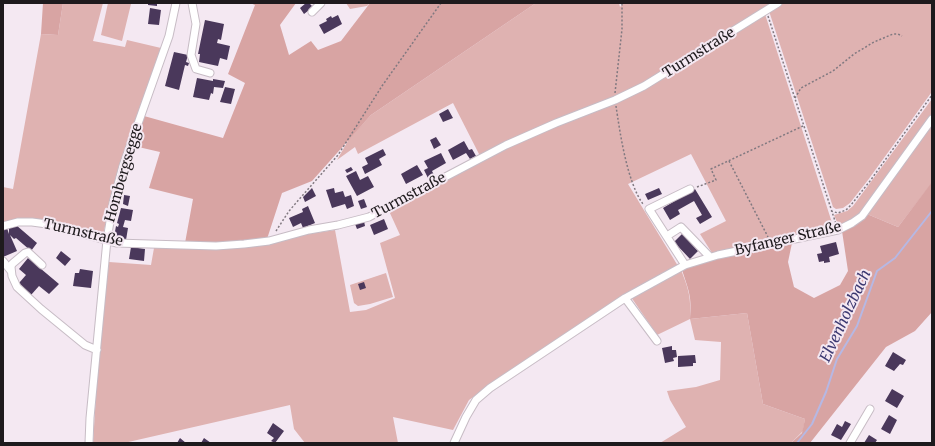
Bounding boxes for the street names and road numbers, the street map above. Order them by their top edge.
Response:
street label: Turmstraße [660,24,738,82]
street label: Hombergsegge [102,122,146,224]
street label: Turmstraße [369,169,449,223]
street label: Turmstraße [42,216,124,250]
street label: Byfanger Straße [733,219,843,259]

